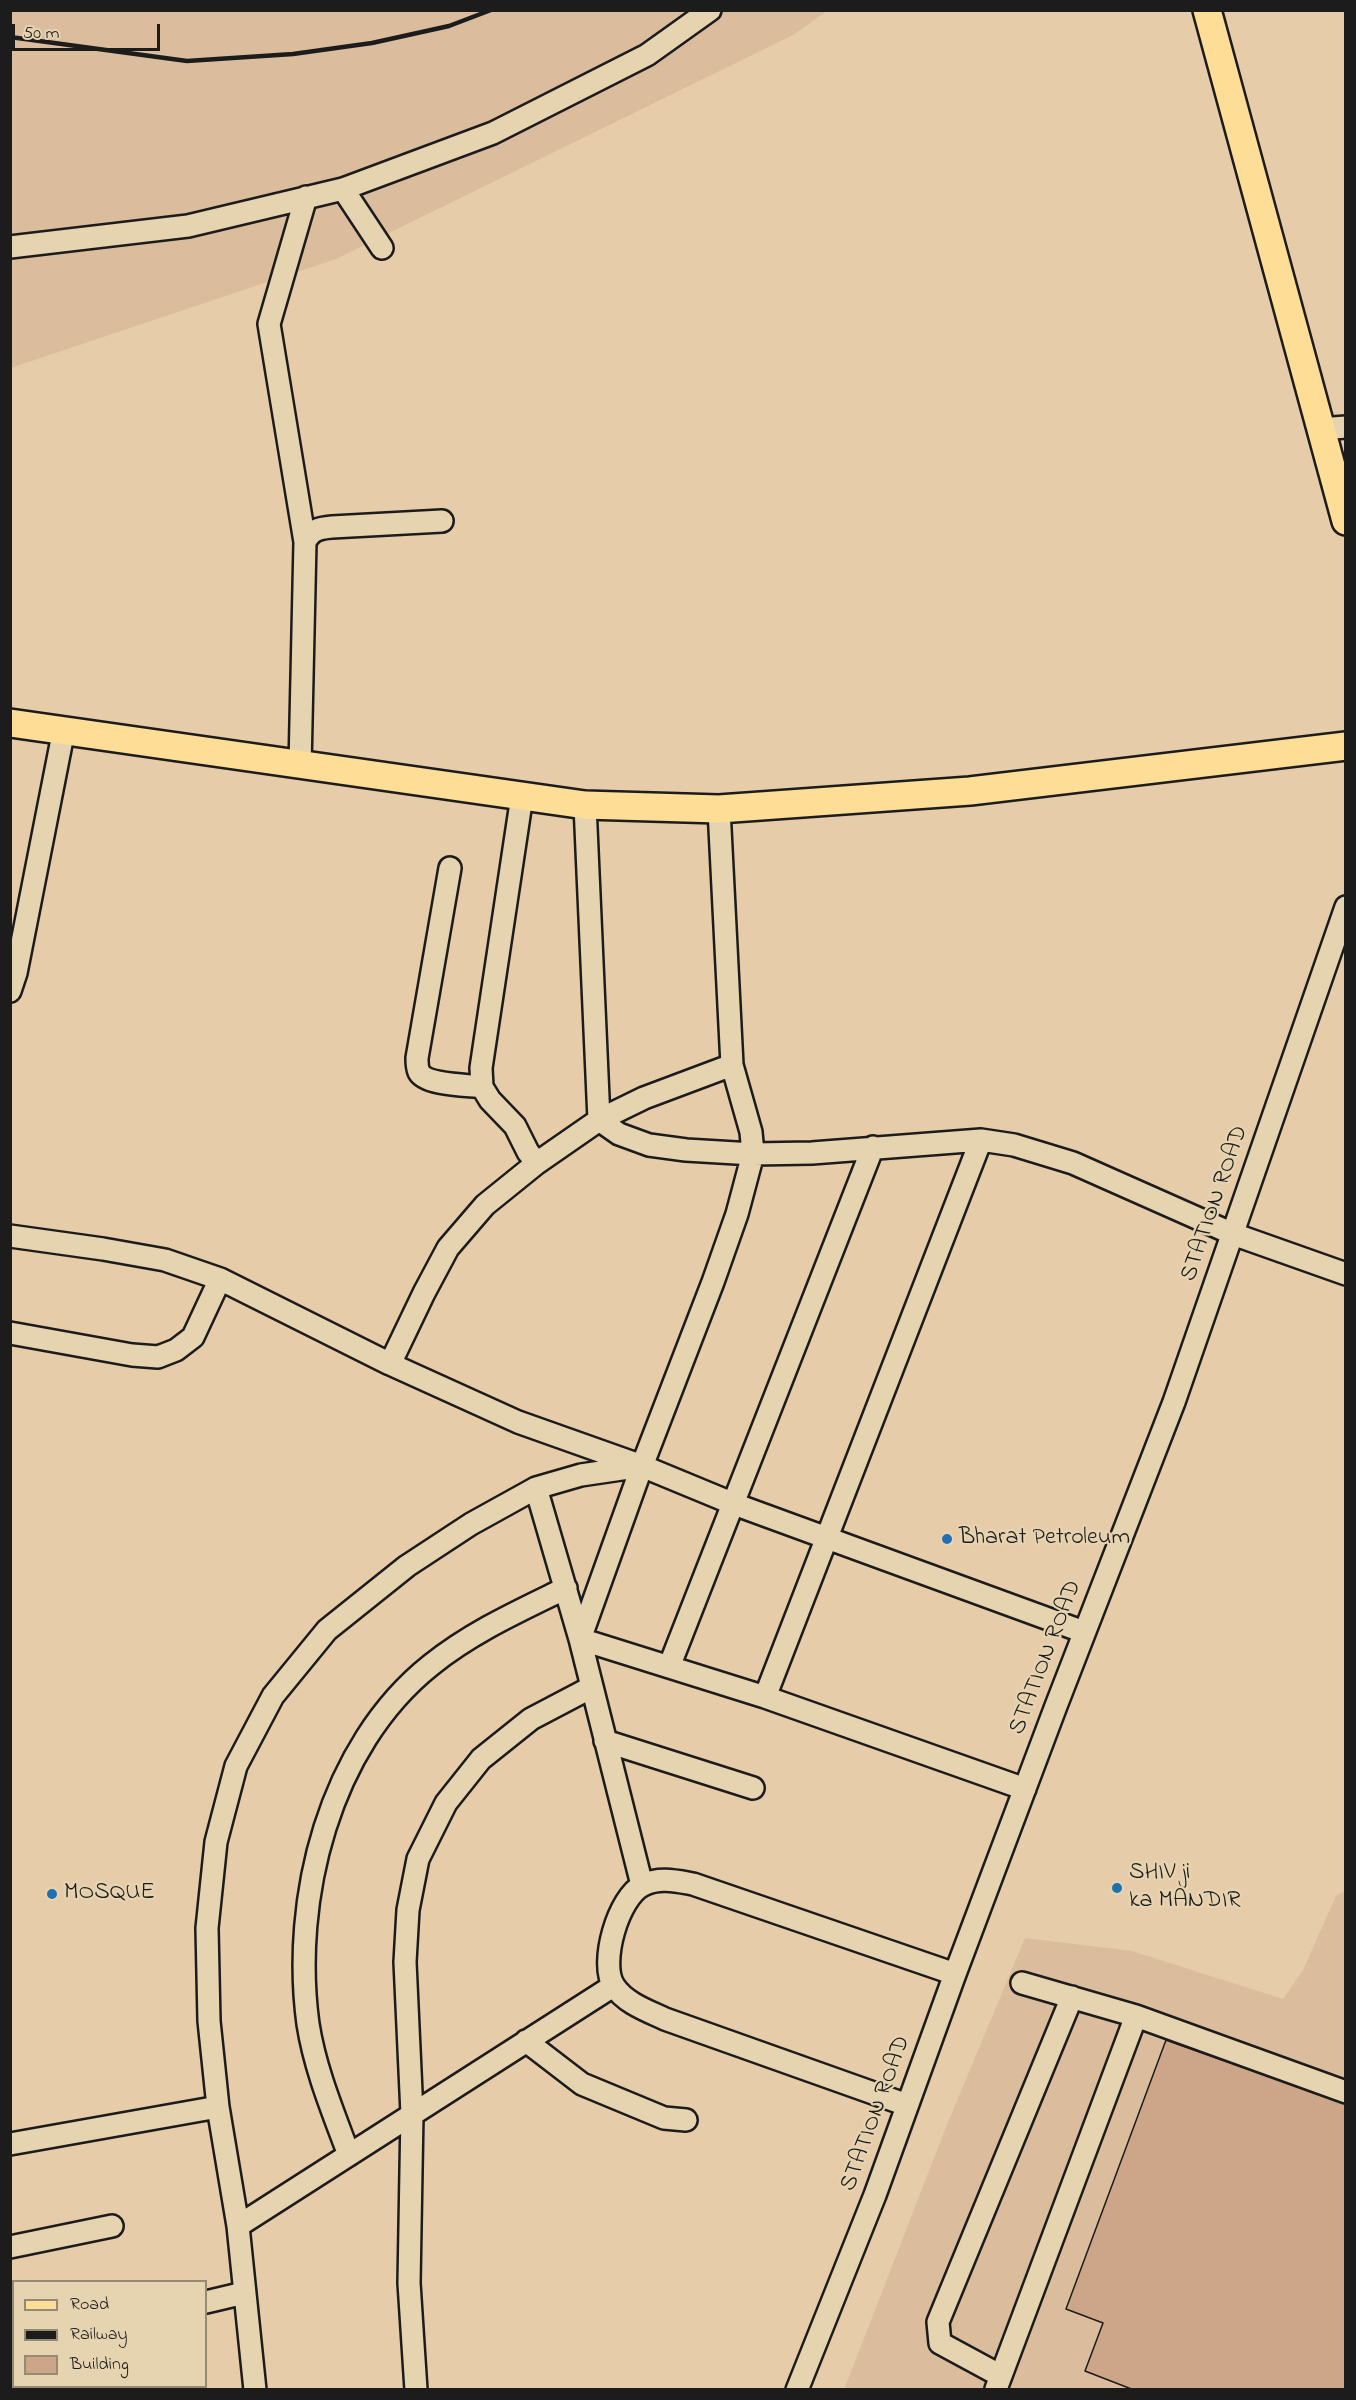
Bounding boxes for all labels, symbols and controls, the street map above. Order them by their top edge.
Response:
scale bar [15,12,164,50]
text: 50 m [23,21,60,47]
street label: STATION ROAD [1176,1122,1256,1286]
place label: Bharat Petroleum [959,1525,1130,1553]
marker: Bharat Petroleum [940,1532,954,1546]
street label: STATION ROAD [1004,1577,1090,1739]
place label: SHIV ji ka MANDIR [1129,1860,1241,1916]
place label: MOSQUE [64,1880,155,1908]
marker: SHIV ji ka MANDIR [1110,1881,1124,1895]
marker: MOSQUE [45,1887,59,1901]
street label: STATION ROAD [836,2032,918,2196]
legend [12,2280,207,2388]
text: Road [70,2292,109,2318]
text: Railway [70,2322,127,2348]
text: Building [70,2352,129,2378]

